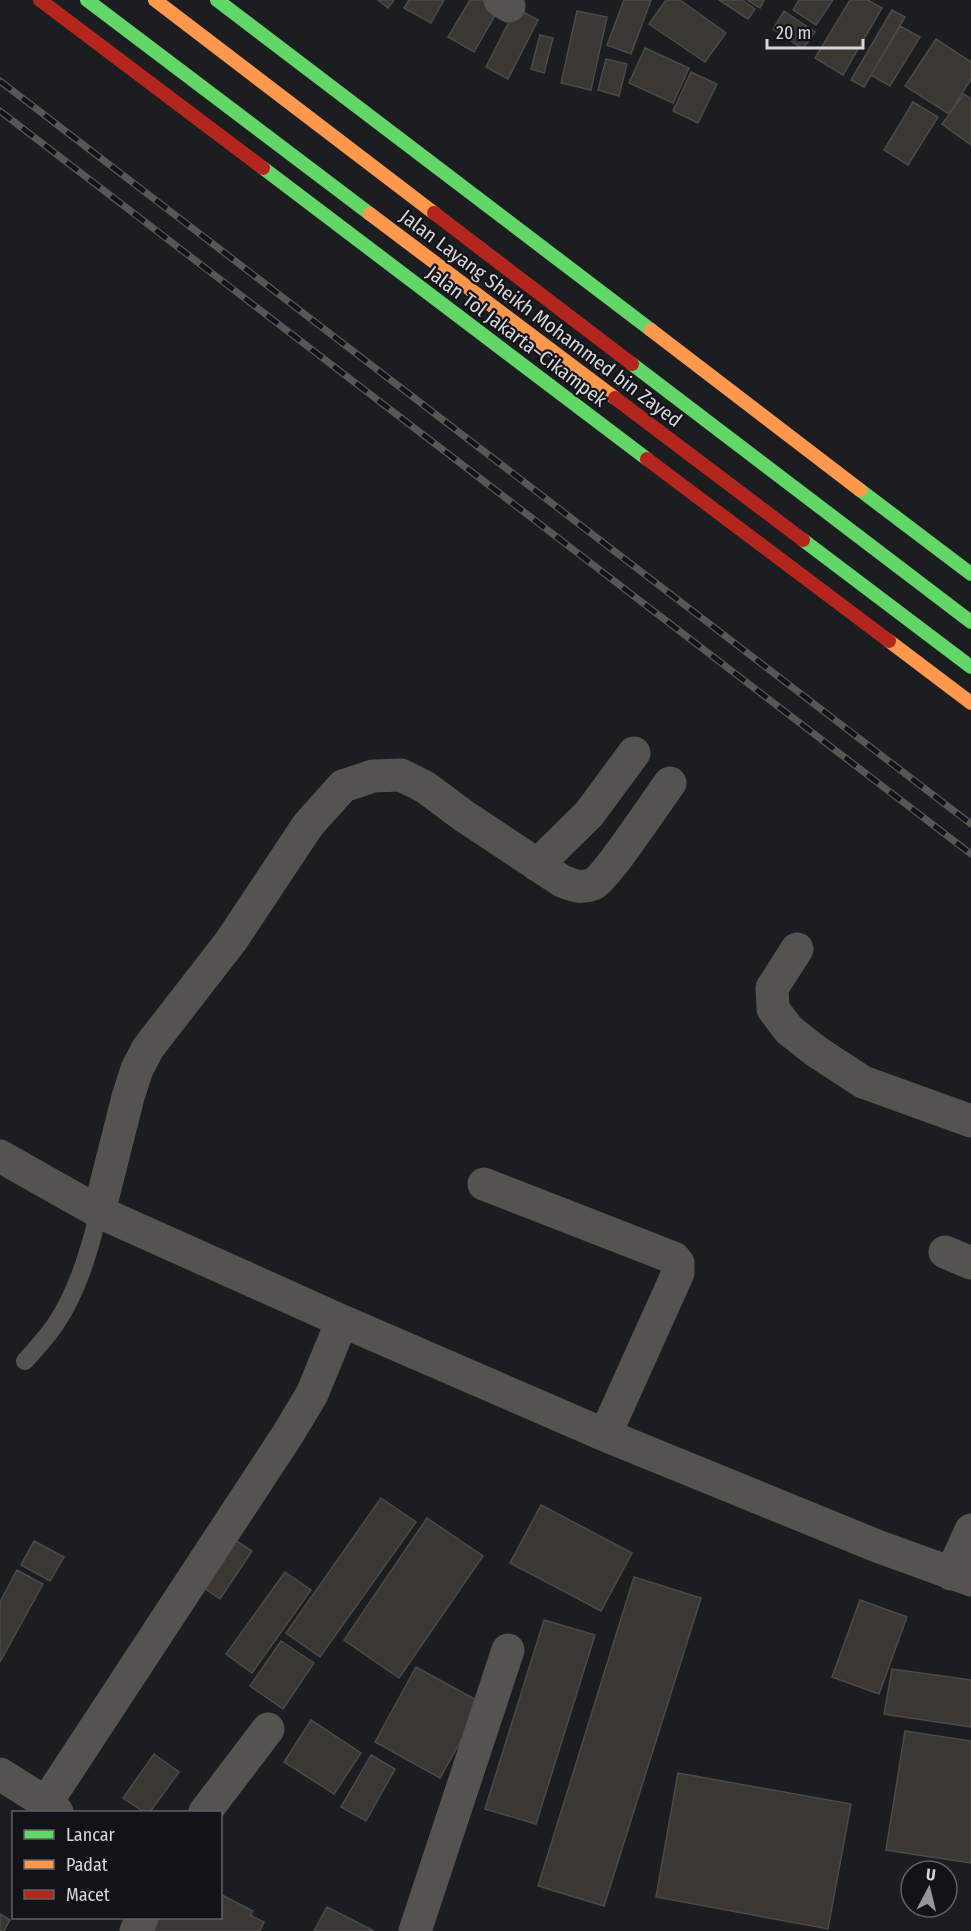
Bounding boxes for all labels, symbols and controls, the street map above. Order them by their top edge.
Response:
scale bar [767,12,863,50]
text: 20 m [776,22,811,44]
street label: Jalan Layang Sheikh Mohammed bin Zayed [395,204,687,432]
street label: Jalan Tol Jakarta–Cikampek [422,260,612,412]
legend [12,1811,222,1919]
text: Lancar [66,1824,115,1846]
text: Padat [66,1854,108,1876]
north arrow [899,1859,959,1919]
text: U [925,1865,937,1885]
text: Macet [66,1884,110,1906]

